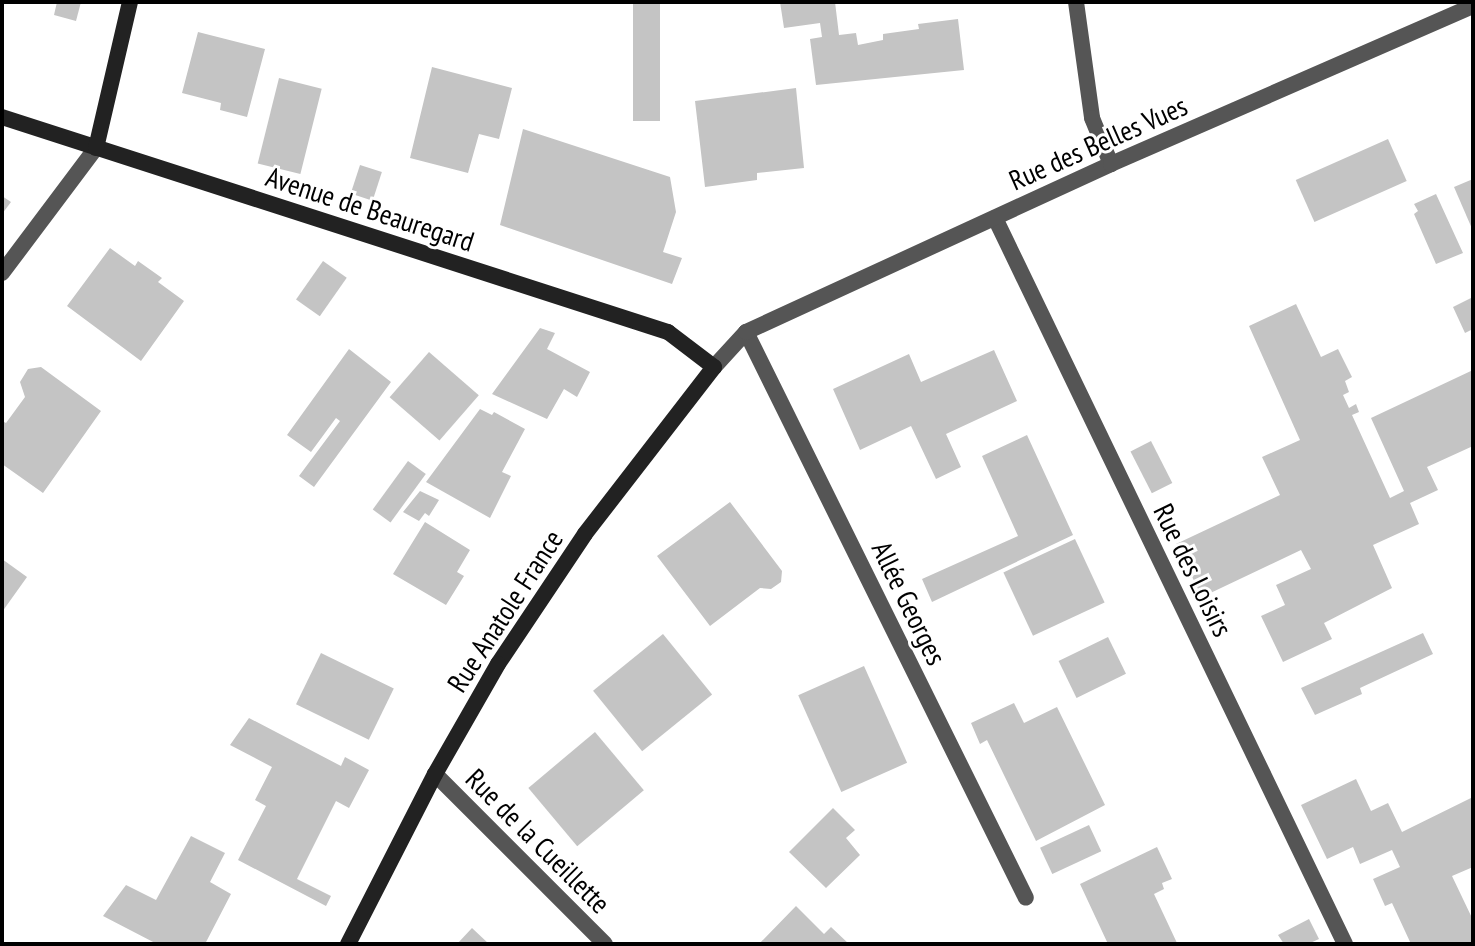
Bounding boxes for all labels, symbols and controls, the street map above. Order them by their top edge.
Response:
street label: Rue des Belles Vues [1003,89,1193,197]
street label: Avenue de Beauregard [262,160,478,258]
street label: Rue des Loisirs [1146,498,1240,642]
street label: Rue Anatole France [440,523,570,699]
street label: Allée Georges [865,536,953,670]
street label: Rue de la Cueillette [459,762,617,920]

